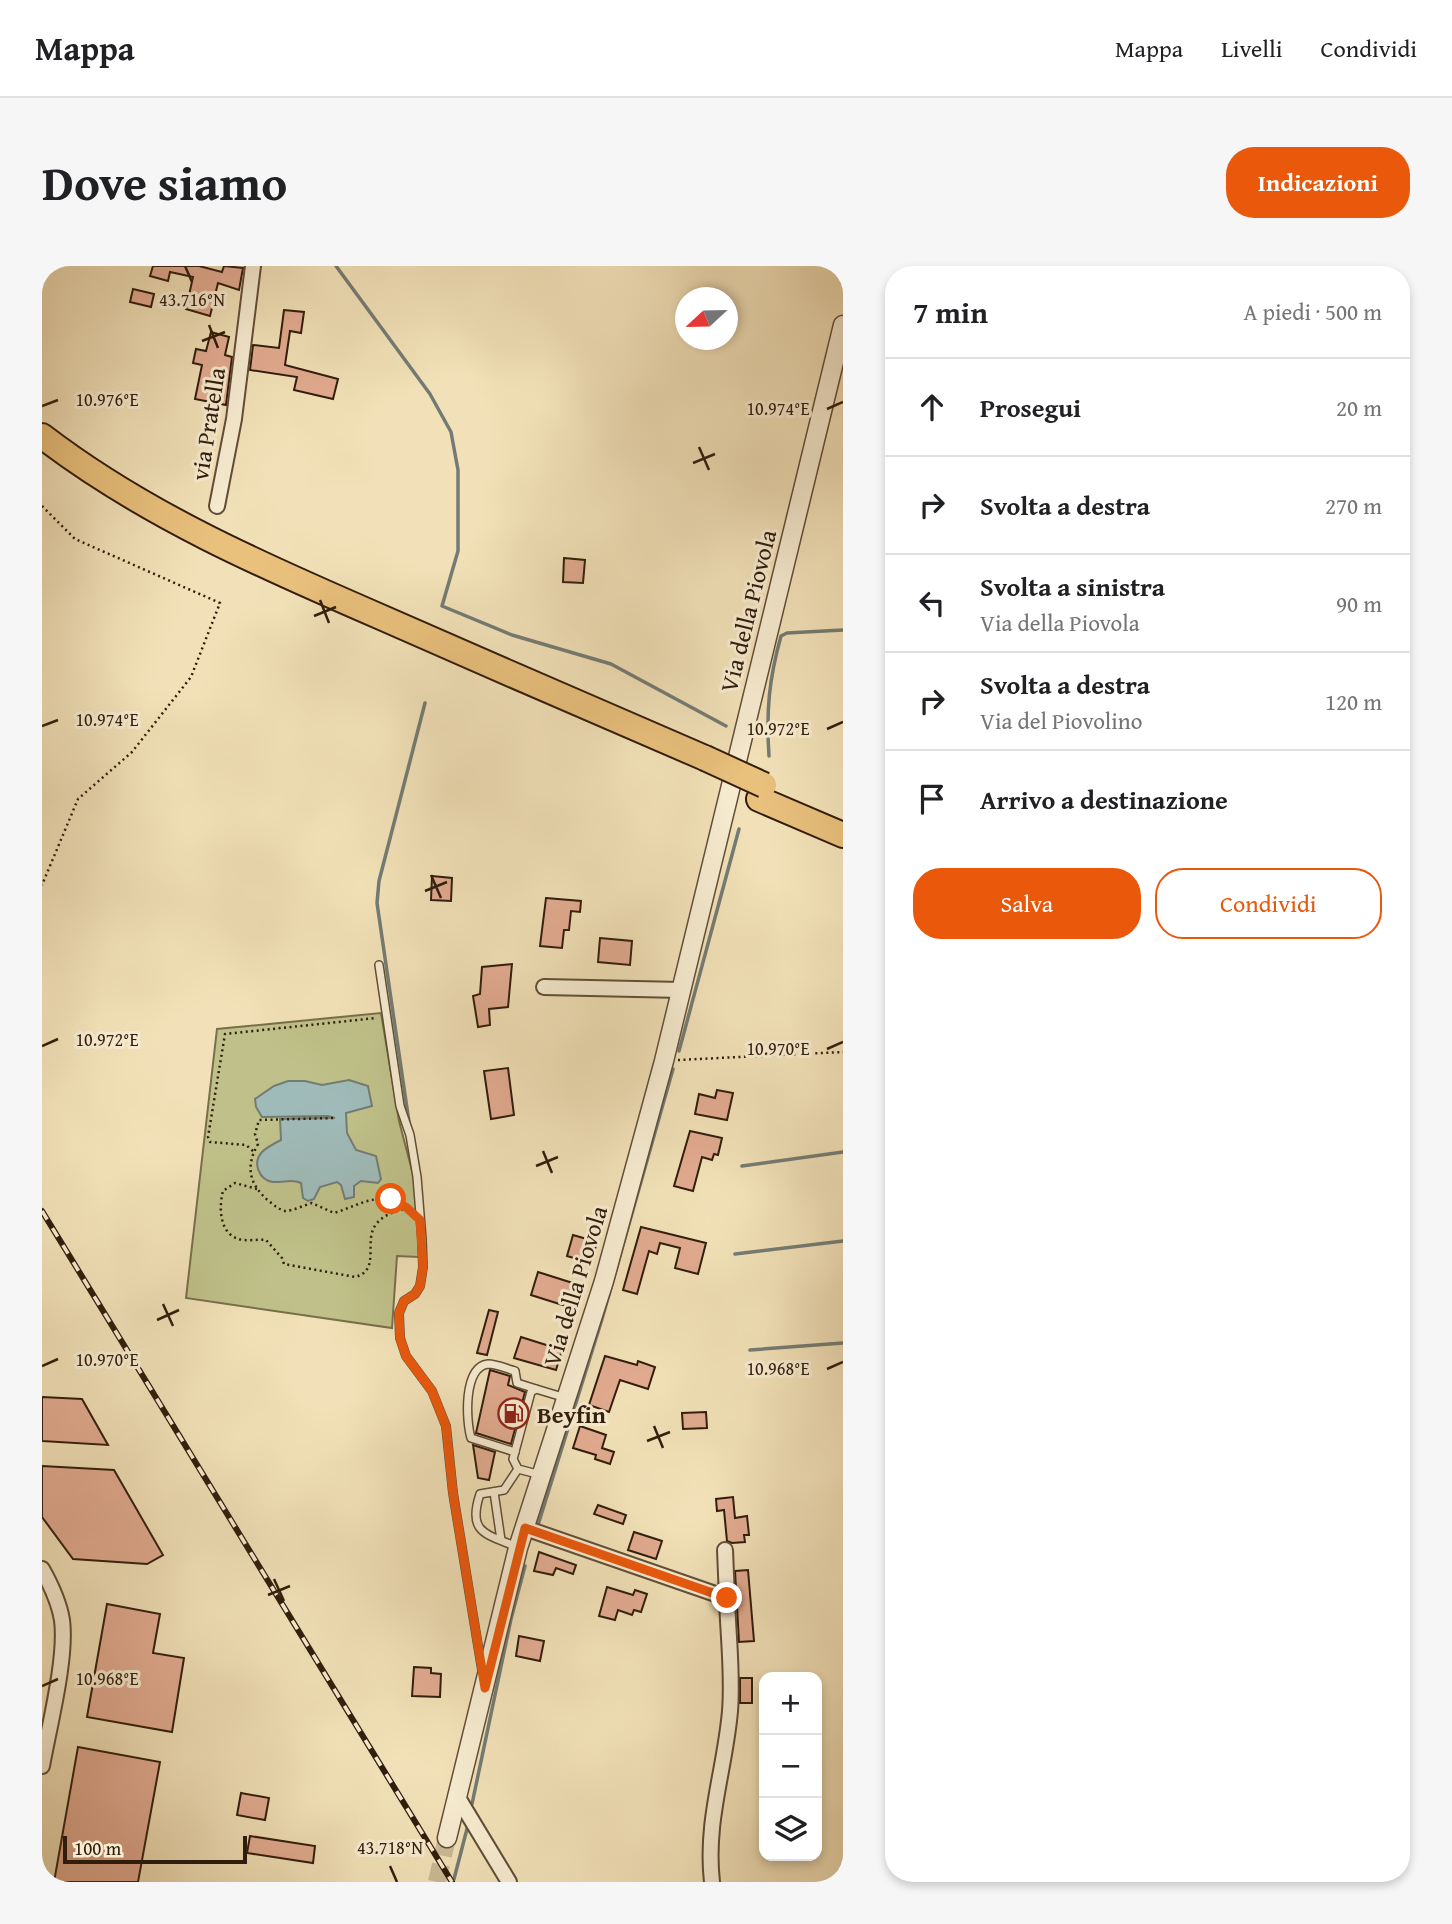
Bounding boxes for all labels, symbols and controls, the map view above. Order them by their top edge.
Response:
text: Mappa [35,24,135,72]
text: Mappa [1115,31,1183,66]
text: Livelli [1221,31,1282,66]
text: Condividi [1320,31,1417,66]
text: Dove siamo [42,146,287,218]
button: Indicazioni [1226,147,1410,218]
text: 43.716°N [159,286,225,313]
north arrow [675,287,738,350]
text: 7 min [913,290,988,334]
text: A piedi · 500 m [1244,295,1382,328]
street label: via Pratella [182,364,234,483]
text: 10.976°E [75,386,139,413]
icon: ahead [913,388,951,426]
text: Prosegui [980,388,1081,427]
text: 20 m [1336,391,1382,424]
text: 10.974°E [746,395,810,422]
icon: right [913,486,951,524]
text: Svolta a destra [980,486,1150,525]
text: 270 m [1325,489,1382,522]
street label: Via della Piovola [711,525,785,696]
text: Svolta a sinistra [980,567,1165,606]
icon: left [913,584,951,622]
text: 90 m [1336,587,1382,620]
text: Via della Piovola [980,606,1140,639]
text: Svolta a destra [980,665,1150,704]
icon: right [913,682,951,720]
text: 120 m [1325,685,1382,718]
text: Via del Piovolino [980,704,1142,737]
text: 10.974°E [75,706,139,733]
text: 10.972°E [746,715,810,742]
icon: arrive [913,780,951,818]
text: Arrivo a destinazione [980,780,1228,819]
button: Salva [913,868,1141,939]
button: Condividi [1155,868,1382,939]
text: 10.972°E [75,1026,139,1053]
text: 10.970°E [746,1035,810,1062]
route start [375,1183,406,1214]
street label: Via della Piovola [534,1201,616,1371]
text: 10.970°E [75,1346,139,1373]
text: 10.968°E [746,1355,810,1382]
fuel station icon: Beyfin [497,1397,531,1431]
place label: Beyfin [537,1397,606,1432]
route end [711,1582,742,1613]
text: 10.968°E [75,1665,139,1692]
map controls [759,1672,822,1861]
button: + [759,1672,822,1735]
button: − [759,1735,822,1798]
button: layers [759,1798,822,1861]
scale bar [63,1833,247,1865]
text: 100 m [74,1834,121,1862]
text: 43.718°N [357,1834,423,1861]

